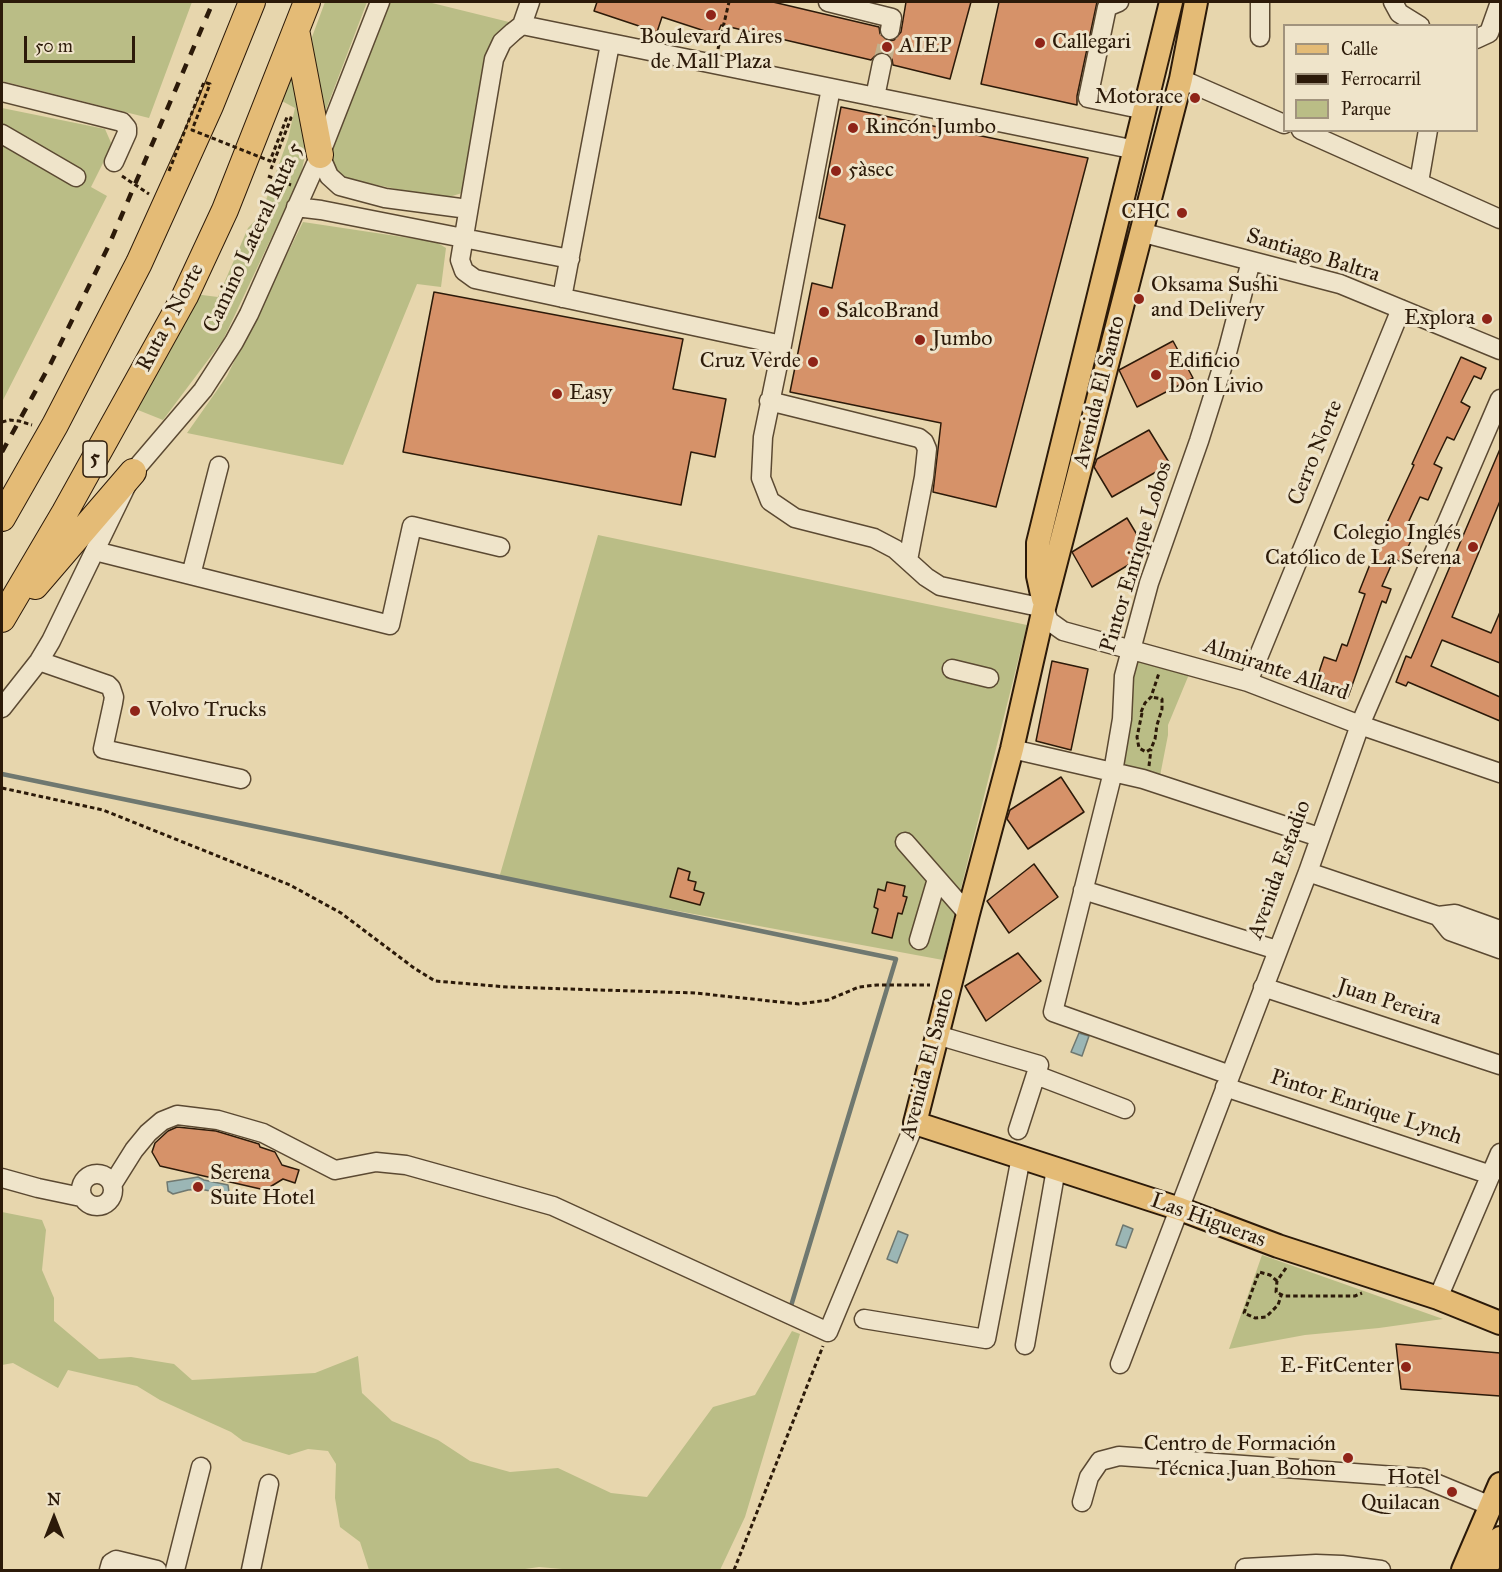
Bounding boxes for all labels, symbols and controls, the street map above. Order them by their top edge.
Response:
marker: Boulevard Aires de Mall Plaza [704,8,718,22]
scale bar [27,24,138,62]
legend [1283,24,1478,132]
place label: Boulevard Aires de Mall Plaza [640,25,782,76]
place label: Callegari [1052,30,1131,56]
place label: AIEP [899,34,952,60]
text: 50 m [35,35,73,57]
marker: Callegari [1033,36,1047,50]
text: Calle [1341,38,1378,60]
marker: AIEP [880,40,894,54]
text: Ferrocarril [1341,68,1421,90]
place label: Motorace [1094,85,1183,111]
marker: Motorace [1188,91,1202,105]
text: Parque [1341,98,1391,120]
place label: Rincón Jumbo [865,115,996,141]
marker: Rincón Jumbo [846,121,860,135]
street label: Camino Lateral Ruta 5 [198,139,310,337]
place label: 5àsec [848,158,894,184]
marker: 5àsec [829,164,843,178]
place label: CHC [1121,200,1170,226]
marker: CHC [1175,206,1189,220]
street label: Santiago Baltra [1243,223,1383,289]
street label: Ruta 5 Norte [132,260,210,376]
place label: Oksama Sushi and Delivery [1151,273,1278,324]
marker: Oksama Sushi and Delivery [1132,292,1146,306]
place label: SalcoBrand [836,299,939,325]
marker: SalcoBrand [817,305,831,319]
place label: Explora [1404,306,1475,332]
marker: Explora [1480,312,1494,326]
street label: Avenida El Santo [1068,313,1132,471]
place label: Jumbo [932,327,992,353]
marker: Jumbo [913,333,927,347]
place label: Cruz Verde [700,349,801,375]
place label: Edificio Don Livio [1168,349,1263,400]
marker: Cruz Verde [806,355,820,369]
marker: Edificio Don Livio [1149,368,1163,382]
place label: Easy [569,381,612,407]
marker: Easy [550,387,564,401]
street label: Cerro Norte [1283,397,1349,509]
road number: 5 [83,441,107,477]
street label: Pintor Enrique Lobos [1095,459,1179,655]
place label: Colegio Inglés Católico de La Serena [1265,521,1461,572]
marker: Colegio Inglés Católico de La Serena [1466,540,1480,554]
street label: Almirante Allard [1200,633,1352,707]
place label: Volvo Trucks [147,698,266,724]
marker: Volvo Trucks [128,704,142,718]
street label: Avenida Estadio [1243,797,1317,943]
street label: Juan Pereira [1334,974,1444,1032]
street label: Avenida El Santo [895,985,961,1143]
street label: Pintor Enrique Lynch [1267,1065,1465,1151]
place label: Serena Suite Hotel [210,1161,315,1212]
marker: Serena Suite Hotel [191,1180,205,1194]
street label: Las Higueras [1147,1188,1269,1254]
place label: E-FitCenter [1280,1354,1394,1380]
marker: E-FitCenter [1399,1360,1413,1374]
place label: Centro de Formación Técnica Juan Bohon [1144,1432,1336,1484]
marker: Centro de Formación Técnica Juan Bohon [1341,1451,1355,1465]
place label: Hotel Quilacan [1361,1466,1440,1518]
marker: Hotel Quilacan [1445,1485,1459,1499]
north arrow [24,1488,84,1548]
text: N [47,1490,61,1509]

